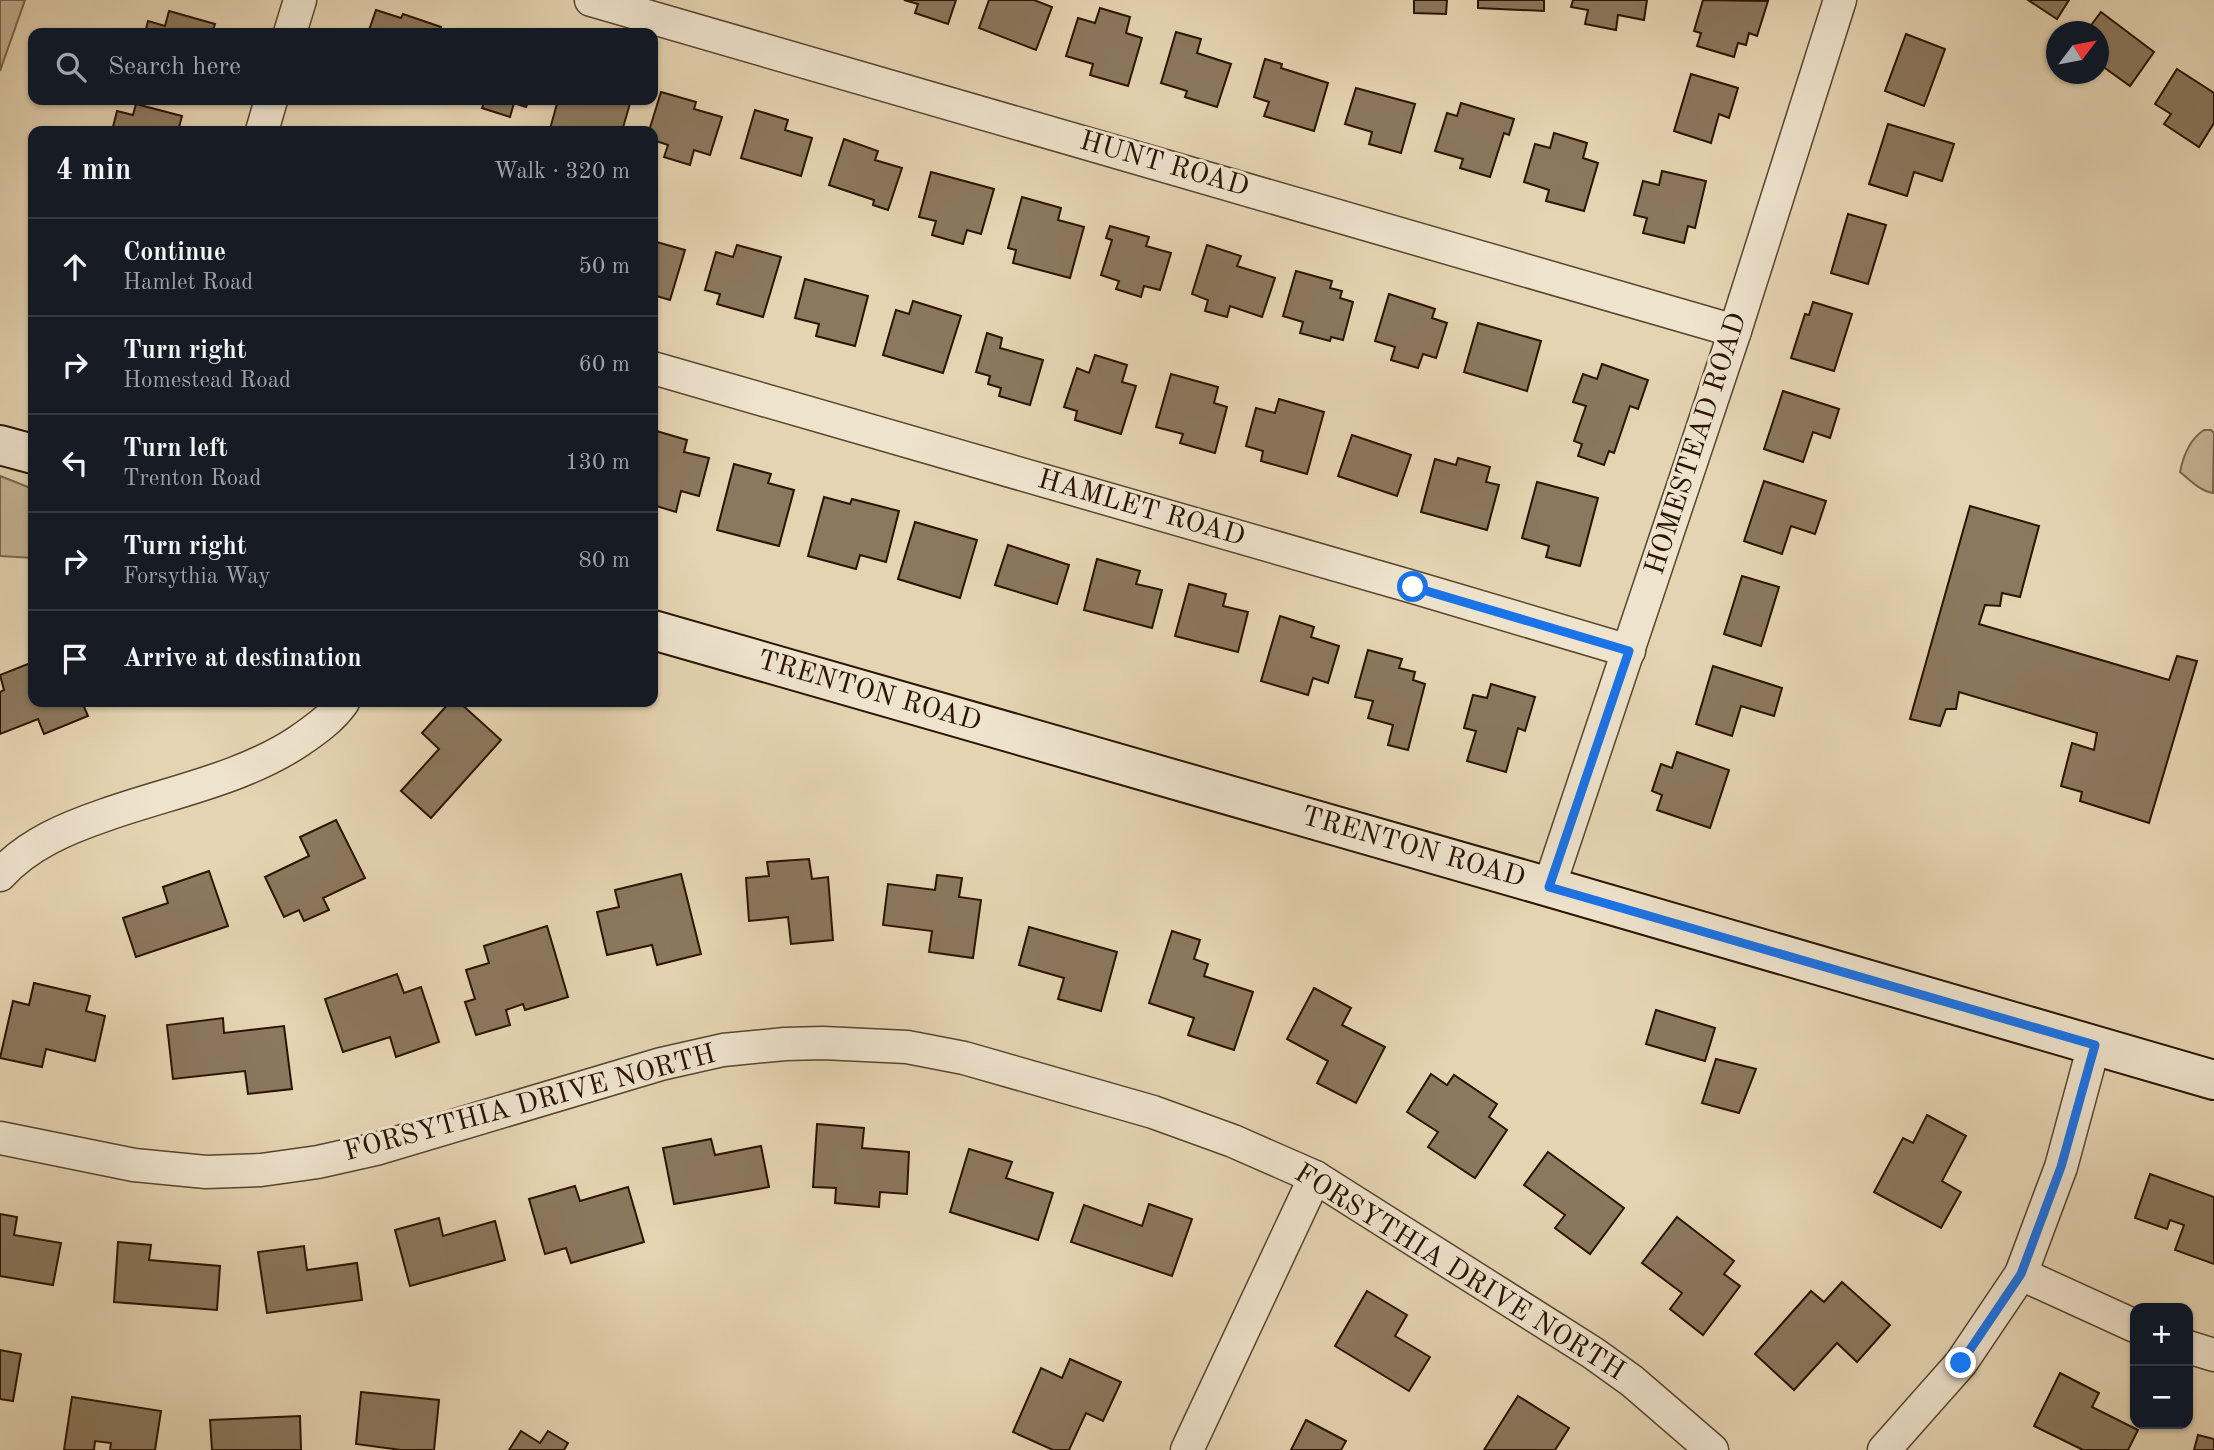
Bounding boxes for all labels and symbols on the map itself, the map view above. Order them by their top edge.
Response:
north arrow [2046,21,2109,84]
street label: HUNT ROAD [1076,127,1252,203]
street label: HOMESTEAD ROAD [1641,310,1753,578]
street label: HAMLET ROAD [1034,466,1248,552]
route start [1397,571,1428,602]
street label: TRENTON ROAD [754,647,984,737]
street label: TRENTON ROAD [1298,803,1528,893]
street label: FORSYTHIA DRIVE NORTH [341,1041,719,1167]
street label: FORSYTHIA DRIVE NORTH [1289,1159,1629,1387]
route end [1945,1347,1976,1378]

